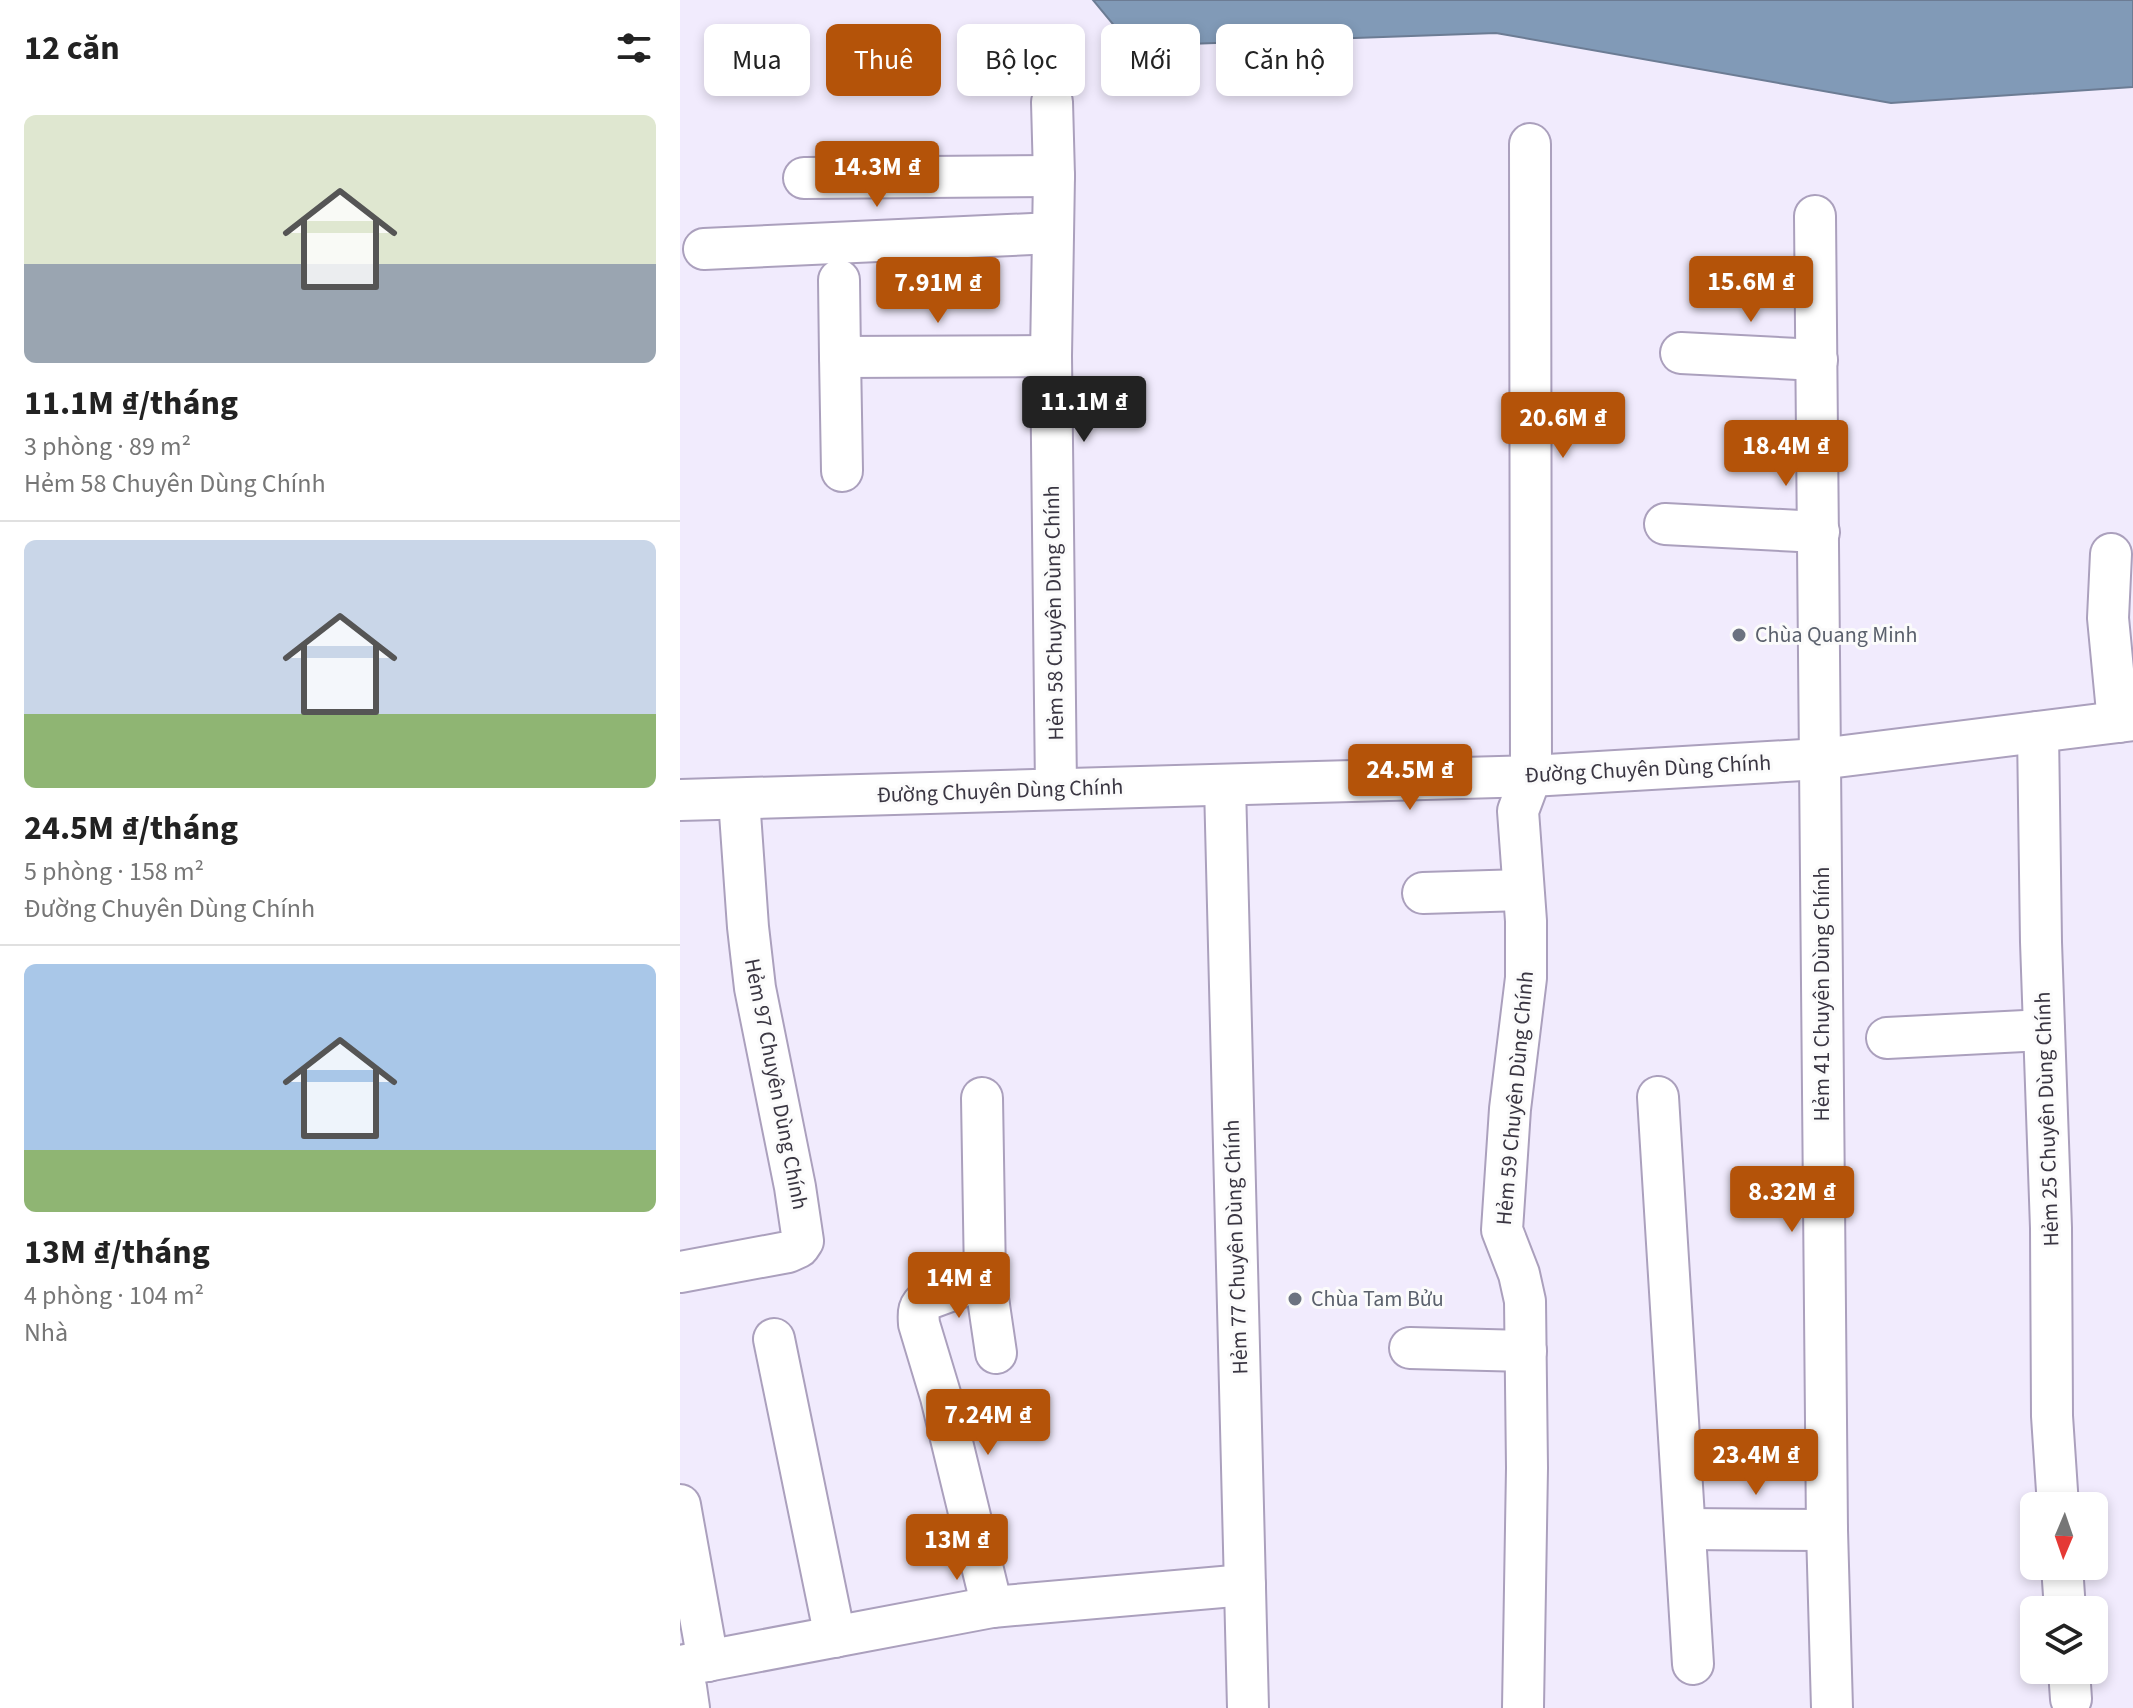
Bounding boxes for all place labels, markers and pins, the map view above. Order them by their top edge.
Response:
pin: 14.3M ₫ [803,141,951,209]
pin: 15.6M ₫ [1677,256,1825,324]
pin: 7.91M ₫ [864,257,1012,325]
pin: 11.1M ₫ [1010,376,1158,444]
pin: 20.6M ₫ [1489,392,1637,460]
pin: 18.4M ₫ [1712,420,1860,488]
place label: Chùa Quang Minh [1755,619,1918,651]
marker: Chùa Quang Minh [1730,626,1748,644]
pin: 24.5M ₫ [1336,744,1484,812]
pin: 8.32M ₫ [1718,1166,1866,1234]
pin: 14M ₫ [903,1252,1015,1320]
place label: Chùa Tam Bửu [1311,1283,1444,1315]
marker: Chùa Tam Bửu [1286,1290,1304,1308]
pin: 7.24M ₫ [914,1389,1062,1457]
pin: 23.4M ₫ [1682,1429,1830,1497]
pin: 13M ₫ [901,1514,1013,1582]

